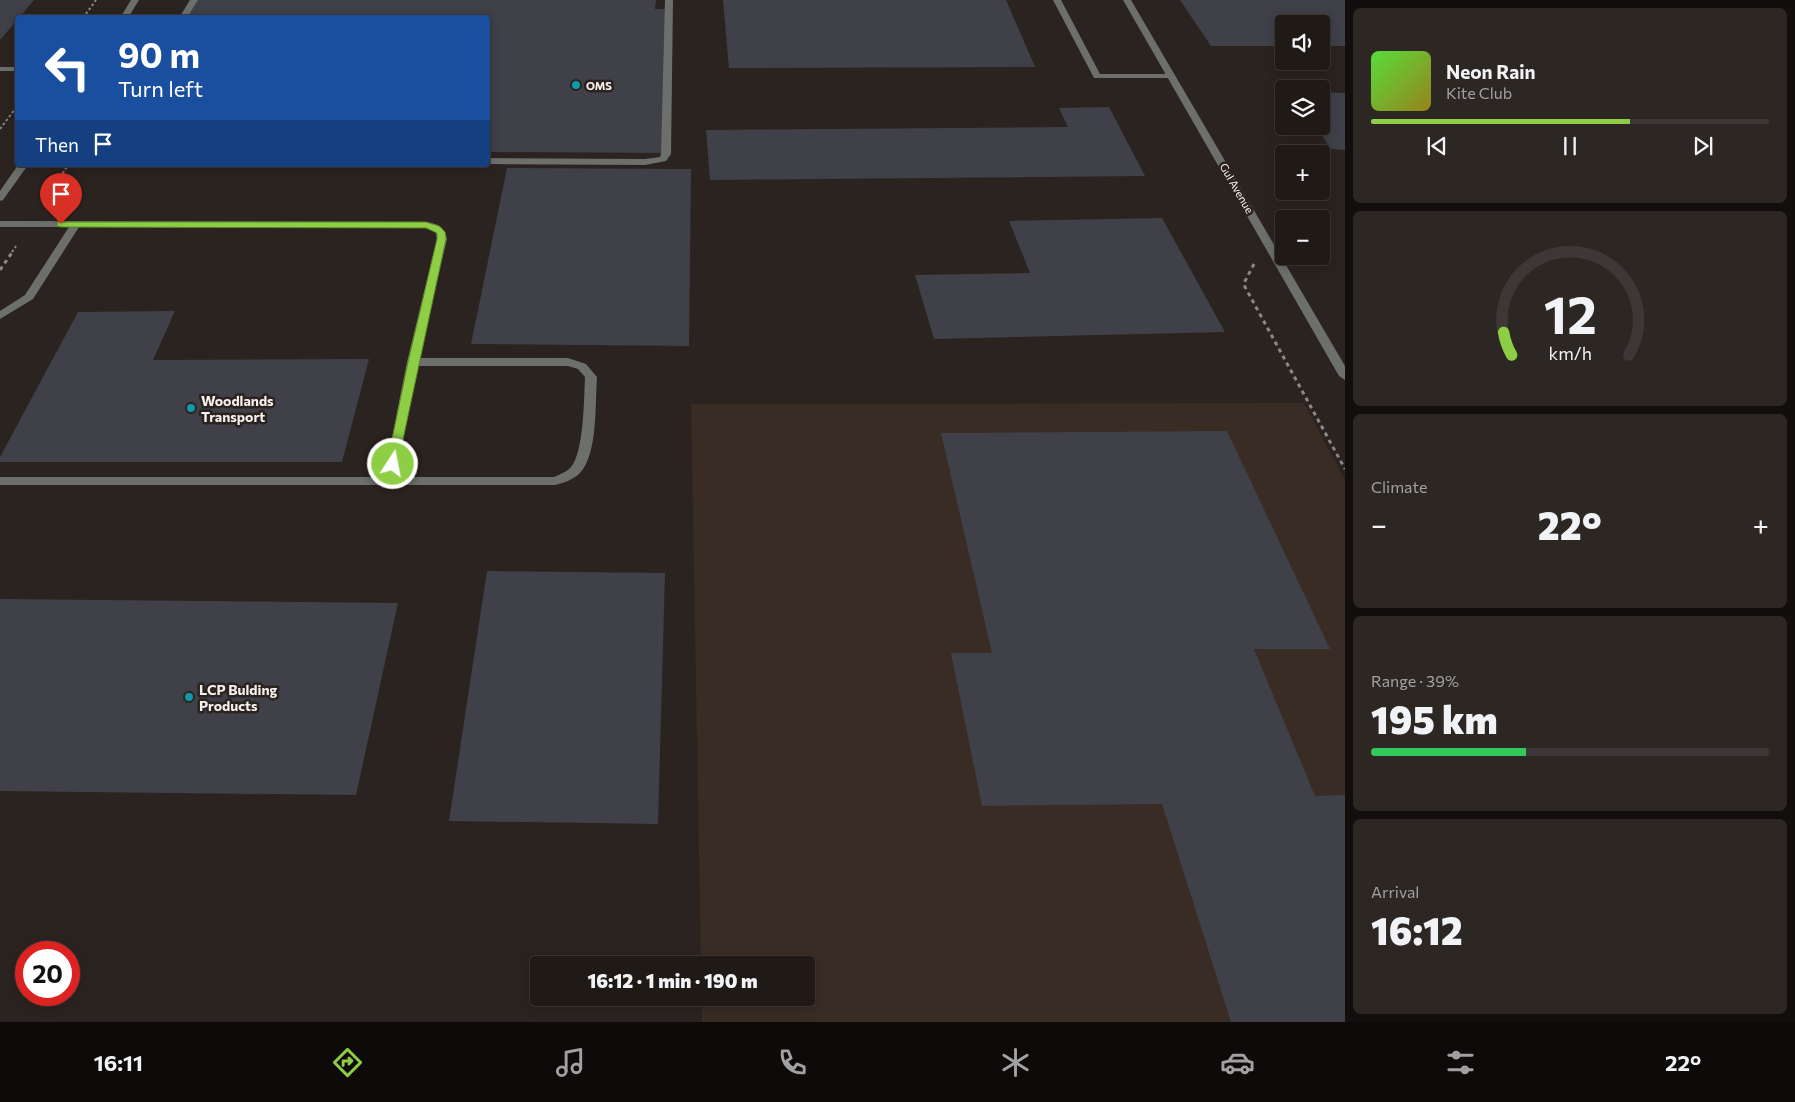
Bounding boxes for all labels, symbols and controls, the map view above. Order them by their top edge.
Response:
map controls [1275,15,1330,265]
button: sound [1275,15,1330,70]
text: 90 m [118,32,200,75]
icon: left [35,35,100,100]
text: Neon Rain [1446,60,1536,83]
text: Turn left [118,75,203,102]
marker: OMS [570,79,582,91]
place label: OMS [586,79,612,92]
button: layers [1275,80,1330,135]
text: Kite Club [1446,83,1512,102]
icon: arrive [89,130,117,158]
icon: previous [1423,132,1451,160]
icon: pause [1556,132,1584,160]
icon: next [1689,132,1717,160]
text: Then [35,133,79,156]
button: + [1275,145,1330,200]
street label: Gul Avenue [1217,161,1257,216]
pin [40,173,82,224]
icon: arrive [47,180,75,208]
button: − [1275,210,1330,265]
text: 12 [1543,281,1597,345]
text: km/h [1548,342,1592,364]
place label: Woodlands Transport [201,392,274,425]
marker: Woodlands Transport [185,402,197,414]
position arrow [366,437,418,489]
text: Climate [1371,477,1427,496]
text: 22° [1538,501,1602,548]
text: − [1371,507,1387,541]
text: + [1753,507,1769,541]
text: Range · 39% [1371,671,1459,690]
place label: LCP Bulding Products [199,681,277,714]
marker: LCP Bulding Products [183,691,195,703]
text: 195 km [1371,695,1498,742]
text: Arrival [1371,882,1419,901]
text: 16:12 [1371,906,1463,953]
speed limit sign: 20 [15,941,80,1006]
text: 16:12 · 1 min · 190 m [587,969,758,992]
icon: directions [330,1045,365,1080]
icon: music [553,1045,588,1080]
icon: phone [775,1045,810,1080]
icon: climate [998,1045,1033,1080]
icon: car [1220,1045,1255,1080]
icon: filters [1443,1045,1478,1080]
text: 16:11 [94,1049,143,1076]
text: 22° [1665,1049,1701,1076]

